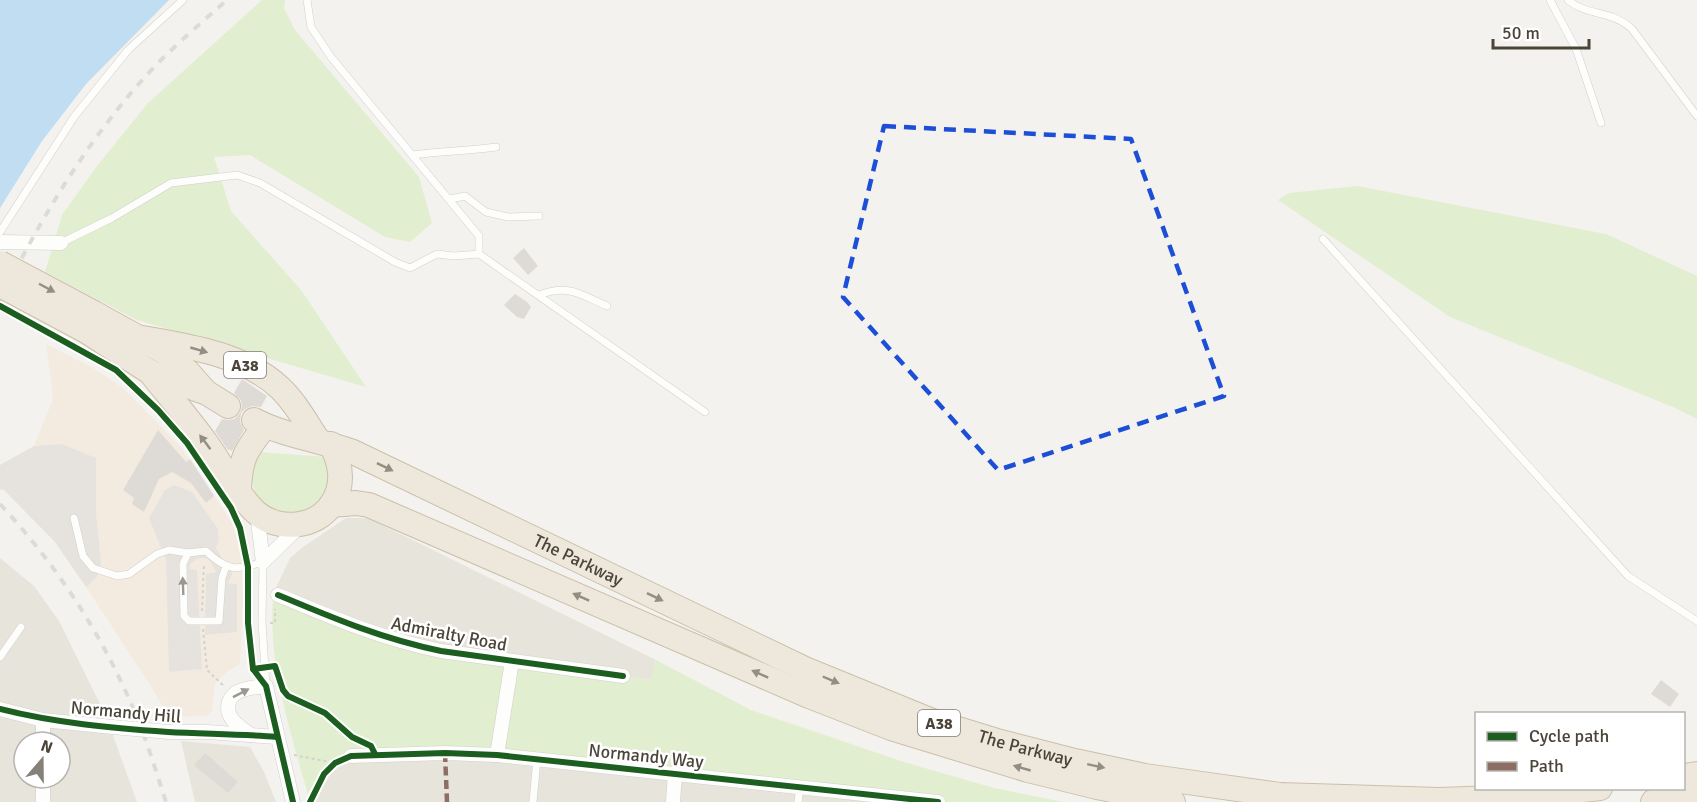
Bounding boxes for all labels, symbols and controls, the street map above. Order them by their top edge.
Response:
scale bar [1493,12,1589,50]
text: 50 m [1502,22,1540,44]
one-way arrow [39,283,56,293]
one-way arrow [190,345,208,355]
road number: A38 [224,352,266,378]
one-way arrow [199,434,211,450]
one-way arrow [376,462,393,471]
street label: The Parkway [530,529,627,591]
one-way arrow [178,576,188,595]
one-way arrow [646,591,664,601]
one-way arrow [572,592,589,601]
street label: Admiralty Road [389,612,509,656]
one-way arrow [750,669,768,679]
one-way arrow [823,675,841,685]
one-way arrow [232,688,250,698]
street label: Normandy Hill [70,696,182,728]
road number: A38 [918,710,960,736]
legend [1475,712,1685,790]
street label: The Parkway [976,725,1075,771]
text: Cycle path [1529,725,1609,747]
north arrow [12,730,72,790]
text: N [38,736,55,758]
street label: Normandy Way [587,739,705,773]
text: Path [1529,755,1564,777]
one-way arrow [1087,761,1106,771]
one-way arrow [1013,763,1031,772]

